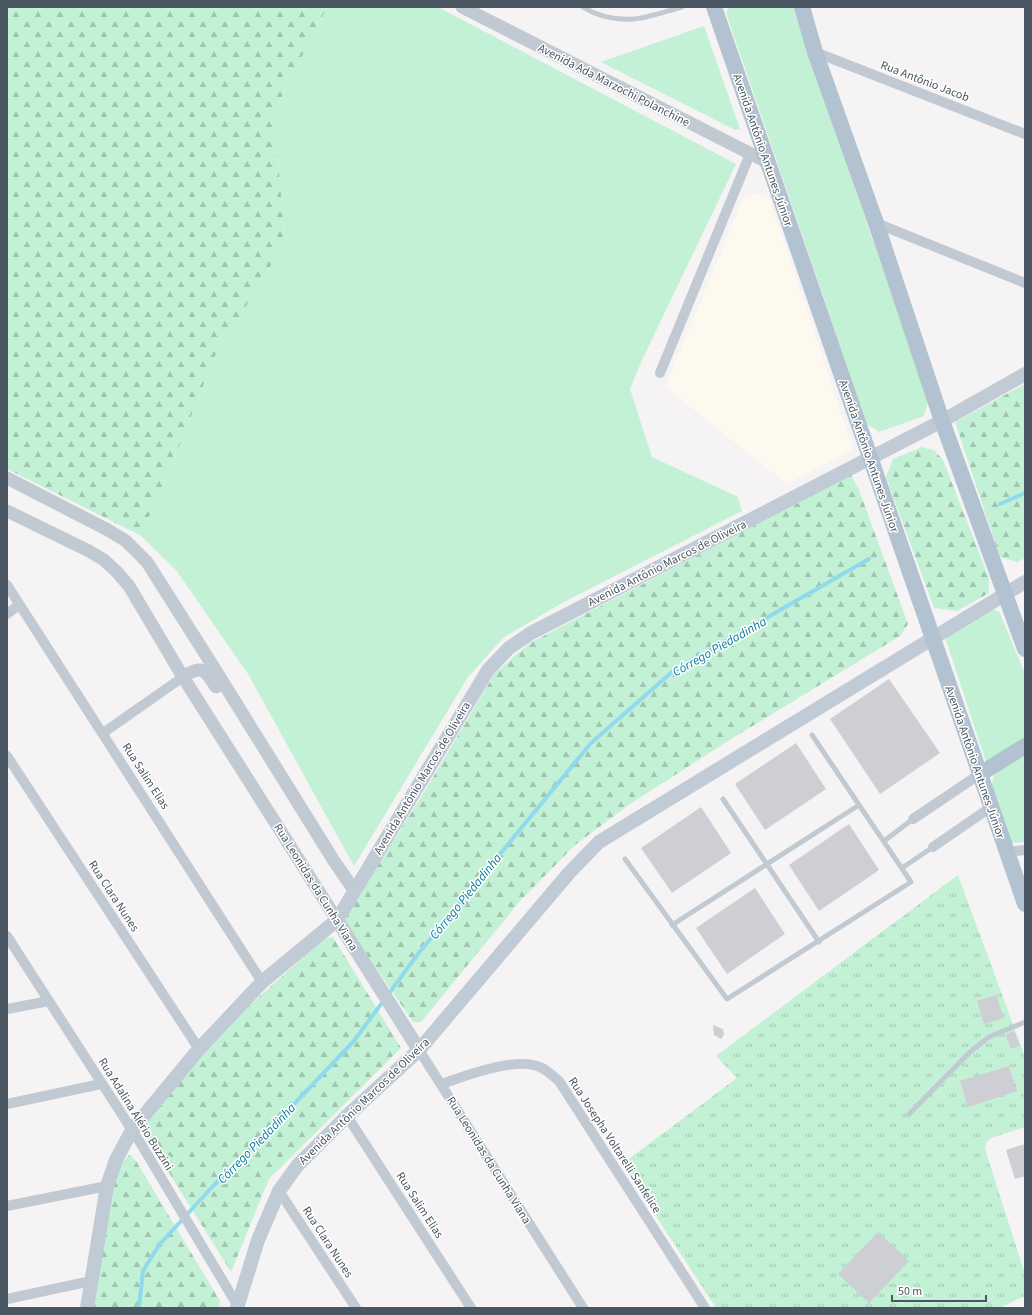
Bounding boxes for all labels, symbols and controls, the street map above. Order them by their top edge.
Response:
street label: Avenida Ada Marzochi Polanchine [535,40,693,131]
street label: Rua Antônio Jacob [878,57,972,106]
street label: Avenida Antônio Antunes Júnior [728,72,797,230]
street label: Avenida Antônio Antunes Júnior [834,378,903,536]
street label: Avenida Antônio Marcos de Oliveira [585,516,749,611]
water label: Córrego Piedadinha [669,613,770,681]
street label: Avenida Antônio Antunes Júnior [940,684,1009,842]
street label: Avenida Antônio Marcos de Oliveira [370,699,475,858]
street label: Rua Salim Elias [118,740,173,813]
street label: Rua Leonidas da Cunha Viana [269,820,362,954]
water label: Córrego Piedadinha [425,850,506,943]
street label: Rua Clara Nunes [84,857,143,935]
street label: Avenida Antônio Marcos de Oliveira [295,1034,433,1169]
street label: Rua Adalina Alério Buzzini [94,1055,177,1174]
street label: Rua Josepha Voltarelli Sanfelice [564,1074,665,1217]
street label: Rua Leonidas da Cunha Viana [442,1093,535,1227]
water label: Córrego Piedadinha [213,1099,300,1188]
street label: Rua Salim Elias [392,1169,447,1242]
street label: Rua Clara Nunes [298,1203,357,1281]
scale bar [892,1277,986,1303]
text: 50 m [898,1283,922,1300]

